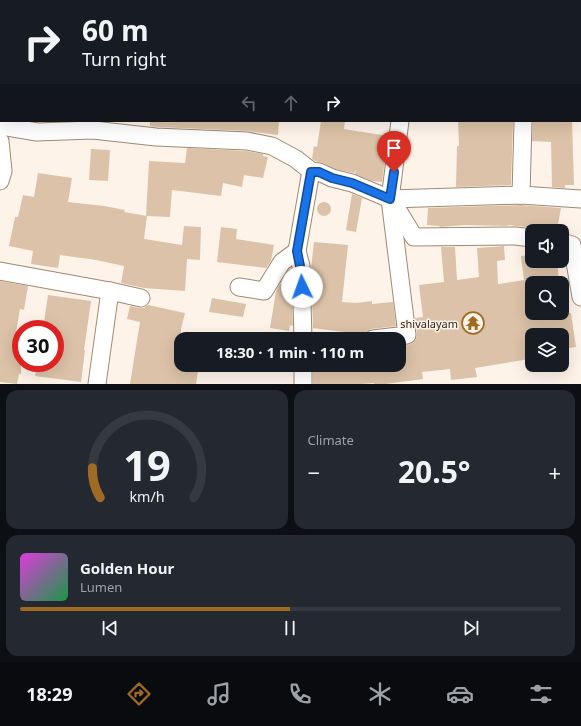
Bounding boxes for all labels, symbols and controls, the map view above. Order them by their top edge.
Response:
text: 60 m [82,11,149,49]
icon: right [16,16,68,68]
text: Turn right [82,47,166,71]
icon: left [238,92,260,114]
icon: ahead [280,92,302,114]
icon: right [322,92,344,114]
pin [377,131,411,172]
icon: arrive [383,137,405,159]
map controls [525,224,569,372]
button: sound [525,224,569,268]
position arrow [281,266,323,308]
button: search [525,276,569,320]
temple icon: shivalayam [460,310,486,336]
place label: shivalayam [400,316,458,331]
speed limit sign: 30 [12,320,64,372]
button: layers [525,328,569,372]
text: 18:30 · 1 min · 110 m [216,342,364,362]
text: Climate [308,431,354,449]
text: 19 [123,436,171,492]
text: 20.5° [398,451,471,492]
text: − [308,457,320,487]
text: + [548,457,561,487]
text: km/h [129,486,164,505]
text: Golden Hour [80,558,174,578]
text: Lumen [80,578,122,596]
icon: previous [99,617,121,639]
icon: pause [279,617,301,639]
icon: next [460,617,482,639]
icon: directions [125,680,153,708]
icon: music [205,680,233,708]
icon: phone [286,680,314,708]
icon: climate [366,680,394,708]
icon: car [446,680,474,708]
icon: filters [527,680,555,708]
text: 18:29 [26,682,72,706]

